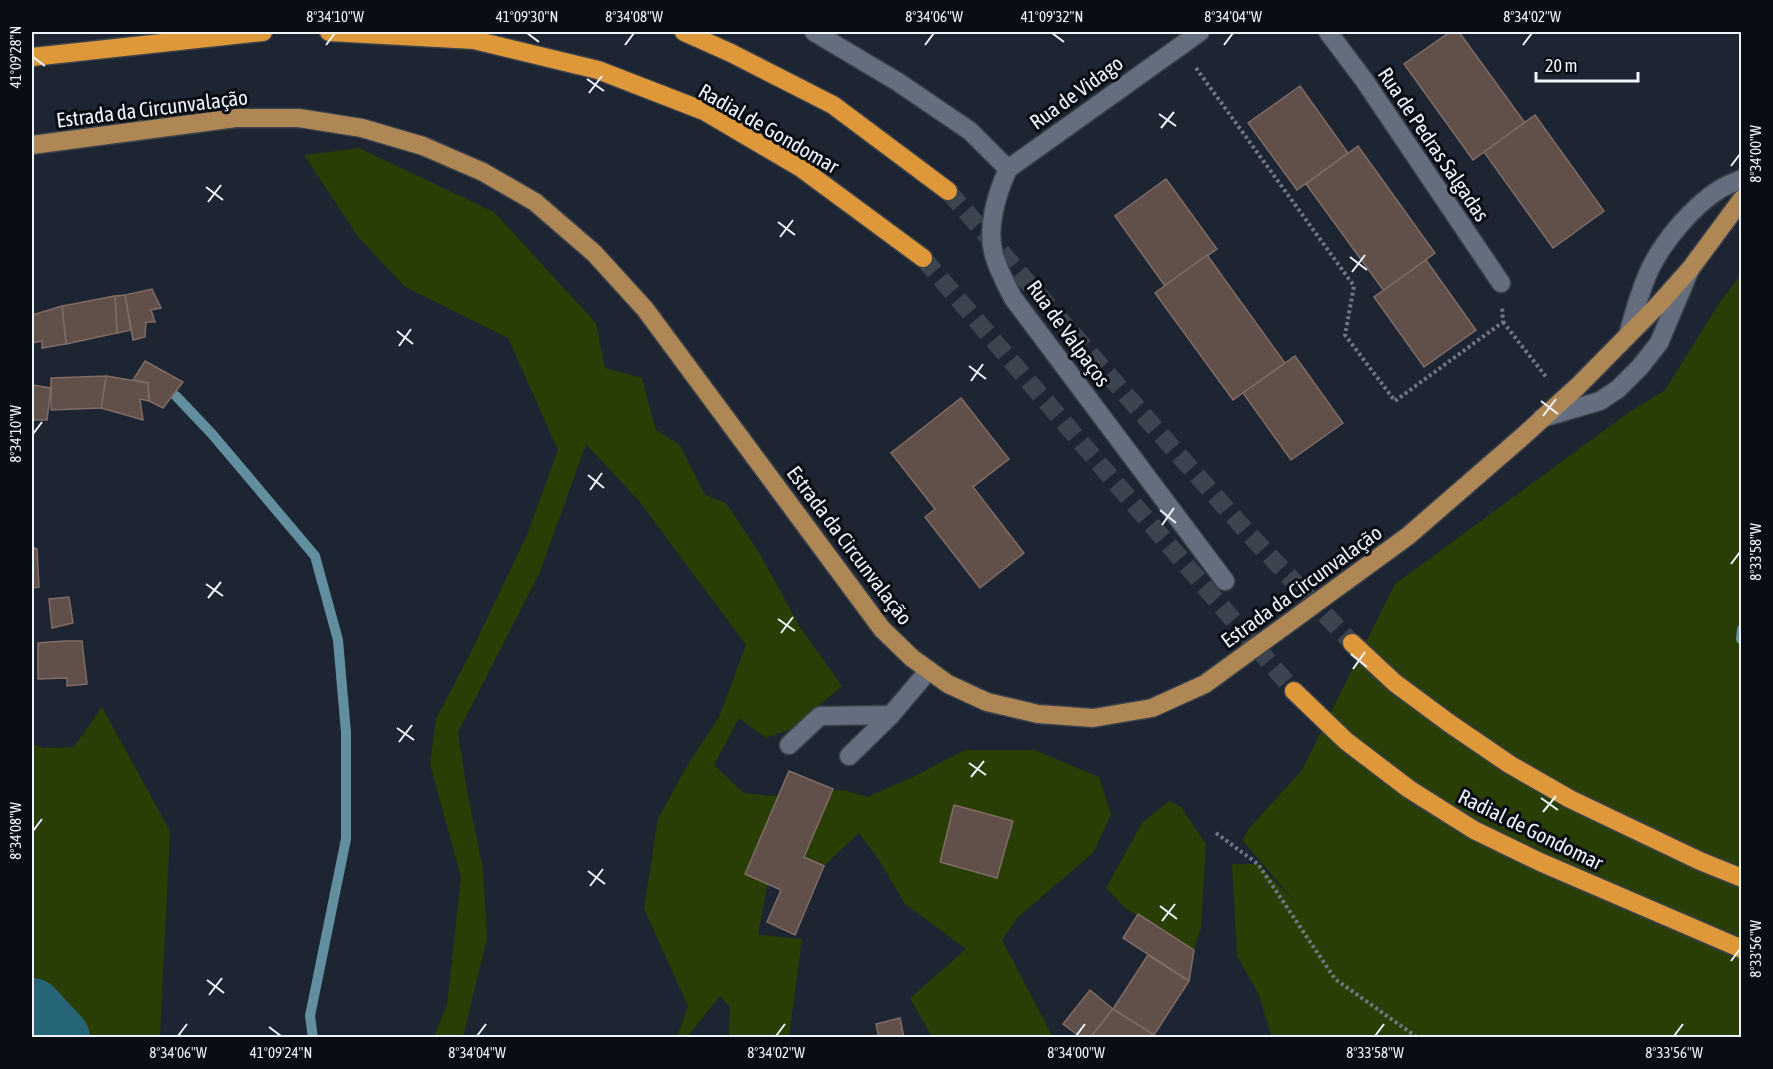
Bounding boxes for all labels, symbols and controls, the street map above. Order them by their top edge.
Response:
text: 8°34'10"W [306,8,364,25]
text: 41°09'30"N [496,8,558,25]
text: 8°34'08"W [605,8,663,25]
text: 8°34'06"W [905,8,963,25]
text: 41°09'32"N [1021,8,1083,25]
text: 8°34'04"W [1204,8,1262,25]
text: 8°34'02"W [1503,8,1561,25]
text: 41°09'28"N [7,26,24,88]
scale bar [1536,45,1638,83]
street label: Rua de Vidago [1025,50,1127,134]
text: 20 m [1545,55,1577,76]
street label: Rua de Pedras Salgadas [1374,63,1494,225]
street label: Radial de Gondomar [695,78,844,178]
street label: Estrada da Circunvalação [55,84,249,132]
text: 8°34'00"W [1747,125,1764,183]
street label: Rua de Valpaços [1022,275,1116,391]
text: 8°34'10"W [7,405,24,463]
street label: Estrada da Circunvalação [782,461,918,629]
street label: Estrada da Circunvalação [1216,520,1386,652]
text: 8°33'58"W [1747,523,1764,581]
street label: Radial de Gondomar [1455,784,1608,875]
text: 8°34'08"W [7,802,24,860]
text: 8°33'56"W [1747,920,1764,978]
text: 8°34'06"W [149,1044,207,1061]
text: 41°09'24"N [250,1044,312,1061]
text: 8°34'04"W [448,1044,506,1061]
text: 8°34'02"W [747,1044,805,1061]
text: 8°34'00"W [1047,1044,1105,1061]
text: 8°33'58"W [1346,1044,1404,1061]
text: 8°33'56"W [1645,1044,1703,1061]

